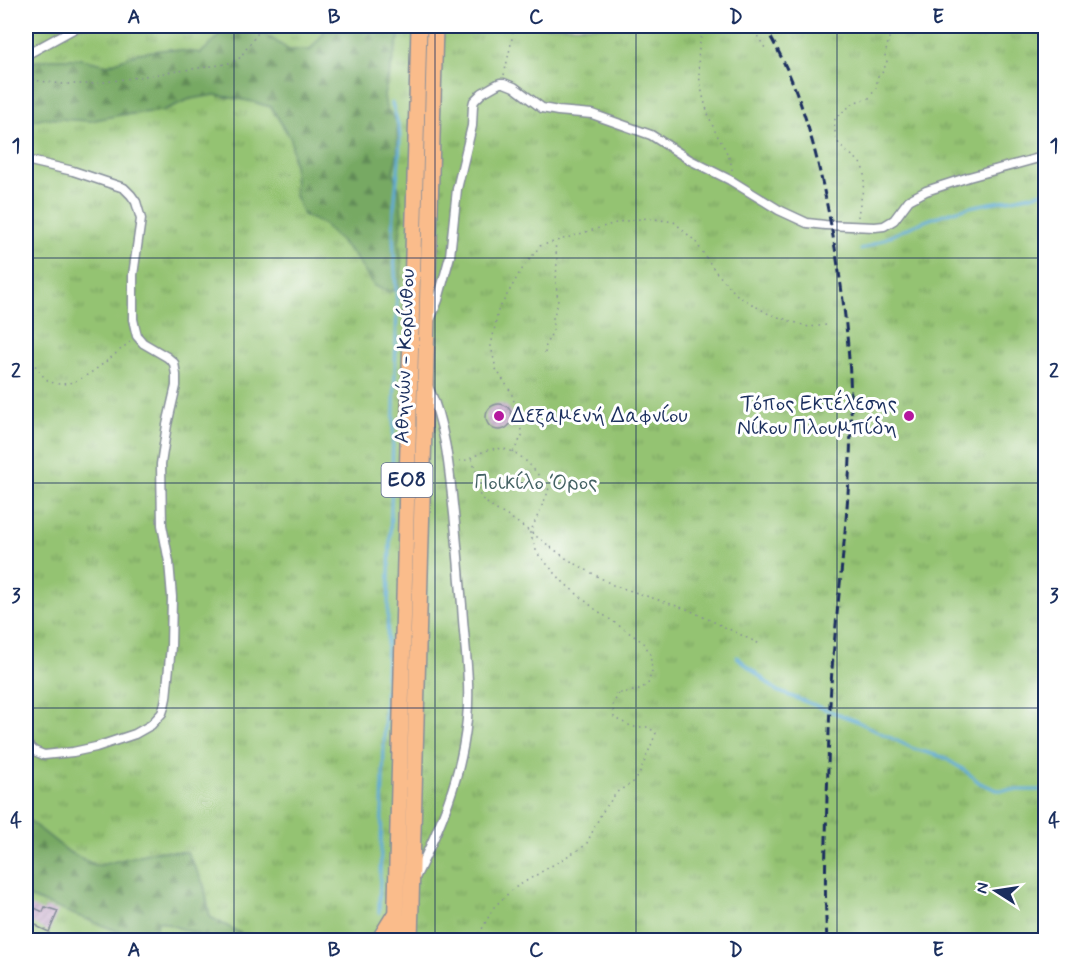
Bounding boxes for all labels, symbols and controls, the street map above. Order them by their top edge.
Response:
text: A [127,4,141,31]
text: B [328,4,341,31]
text: C [529,4,544,31]
text: D [729,4,743,31]
text: E [932,4,944,31]
text: 1 [12,133,20,160]
text: 1 [1050,133,1058,160]
street label: Αθηνών - Κορίνθου [388,268,422,444]
text: 2 [11,358,21,385]
text: 2 [1049,358,1059,385]
place label: Τόπος Εκτέλεσης Νίκου Πλουμπίδη [737,389,897,442]
place label: Δεξαμενή Δαφνίου [511,402,688,430]
marker: Δεξαμενή Δαφνίου [492,409,506,423]
marker: Τόπος Εκτέλεσης Νίκου Πλουμπίδη [902,409,916,423]
road number: ΕΟ8 [382,463,432,497]
park label: Ποικίλο Όρος [475,469,597,497]
text: 3 [11,583,21,610]
text: 3 [1049,583,1059,610]
text: 4 [10,808,22,835]
text: 4 [1048,808,1060,835]
north arrow [966,861,1026,921]
text: N [971,881,994,896]
text: A [127,937,141,964]
text: B [328,937,341,964]
text: C [529,937,544,964]
text: D [729,937,743,964]
text: E [932,937,944,964]

